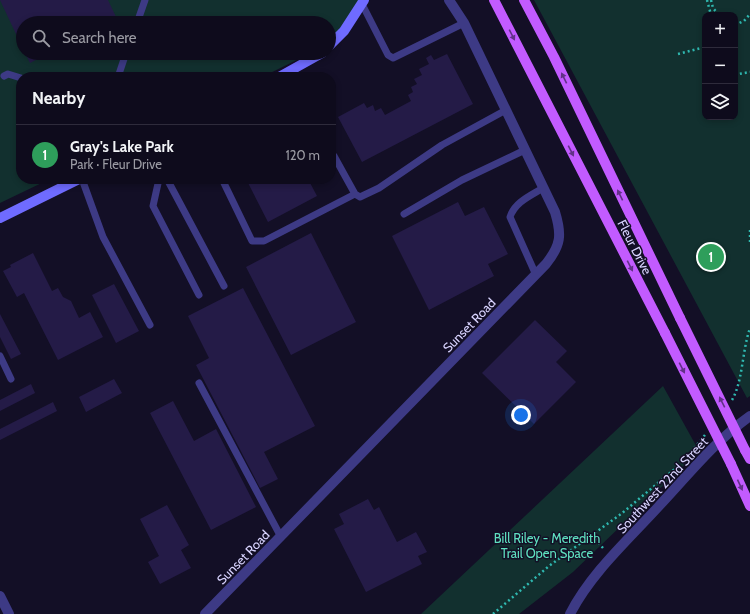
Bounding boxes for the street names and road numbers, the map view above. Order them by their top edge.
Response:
street label: Fleur Drive [614,217,656,277]
street label: Sunset Road [439,295,499,355]
street label: Southwest 22nd Street [613,433,711,537]
street label: Sunset Road [213,527,273,587]

